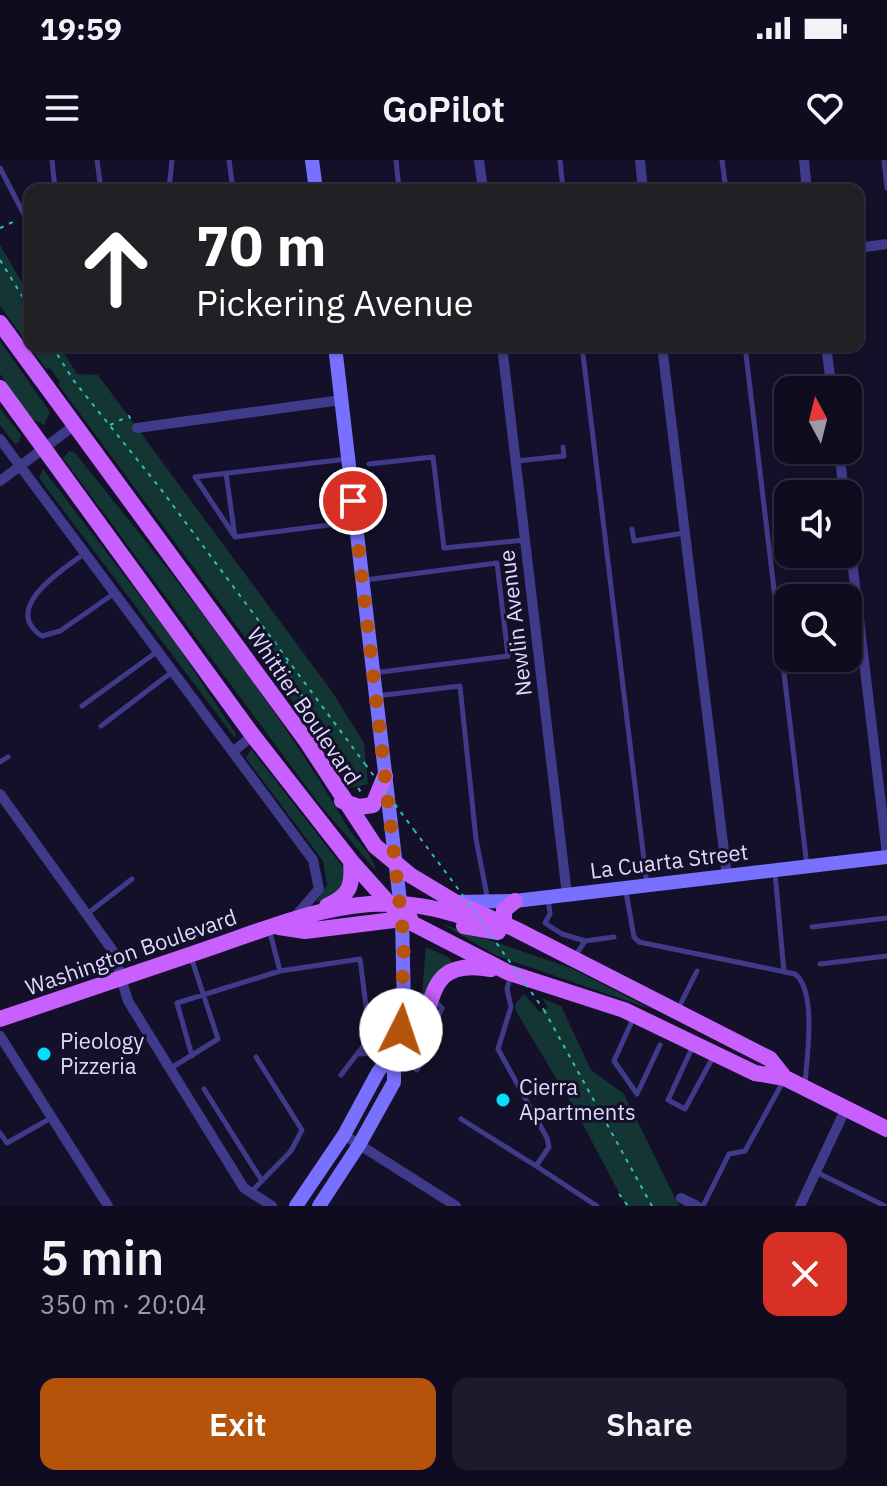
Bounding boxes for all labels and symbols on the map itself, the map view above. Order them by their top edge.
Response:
north arrow [774,376,862,464]
pin [319,467,387,535]
street label: Newlin Avenue [491,548,538,698]
street label: Whittier Boulevard [241,621,368,790]
street label: La Cuarta Street [588,836,750,885]
street label: Washington Boulevard [21,902,240,1001]
position arrow [359,988,443,1072]
place label: Pieology Pizzeria [60,1026,144,1080]
marker: Pieology Pizzeria [35,1045,53,1063]
place label: Cierra Apartments [519,1072,636,1126]
marker: Cierra Apartments [494,1091,512,1109]

